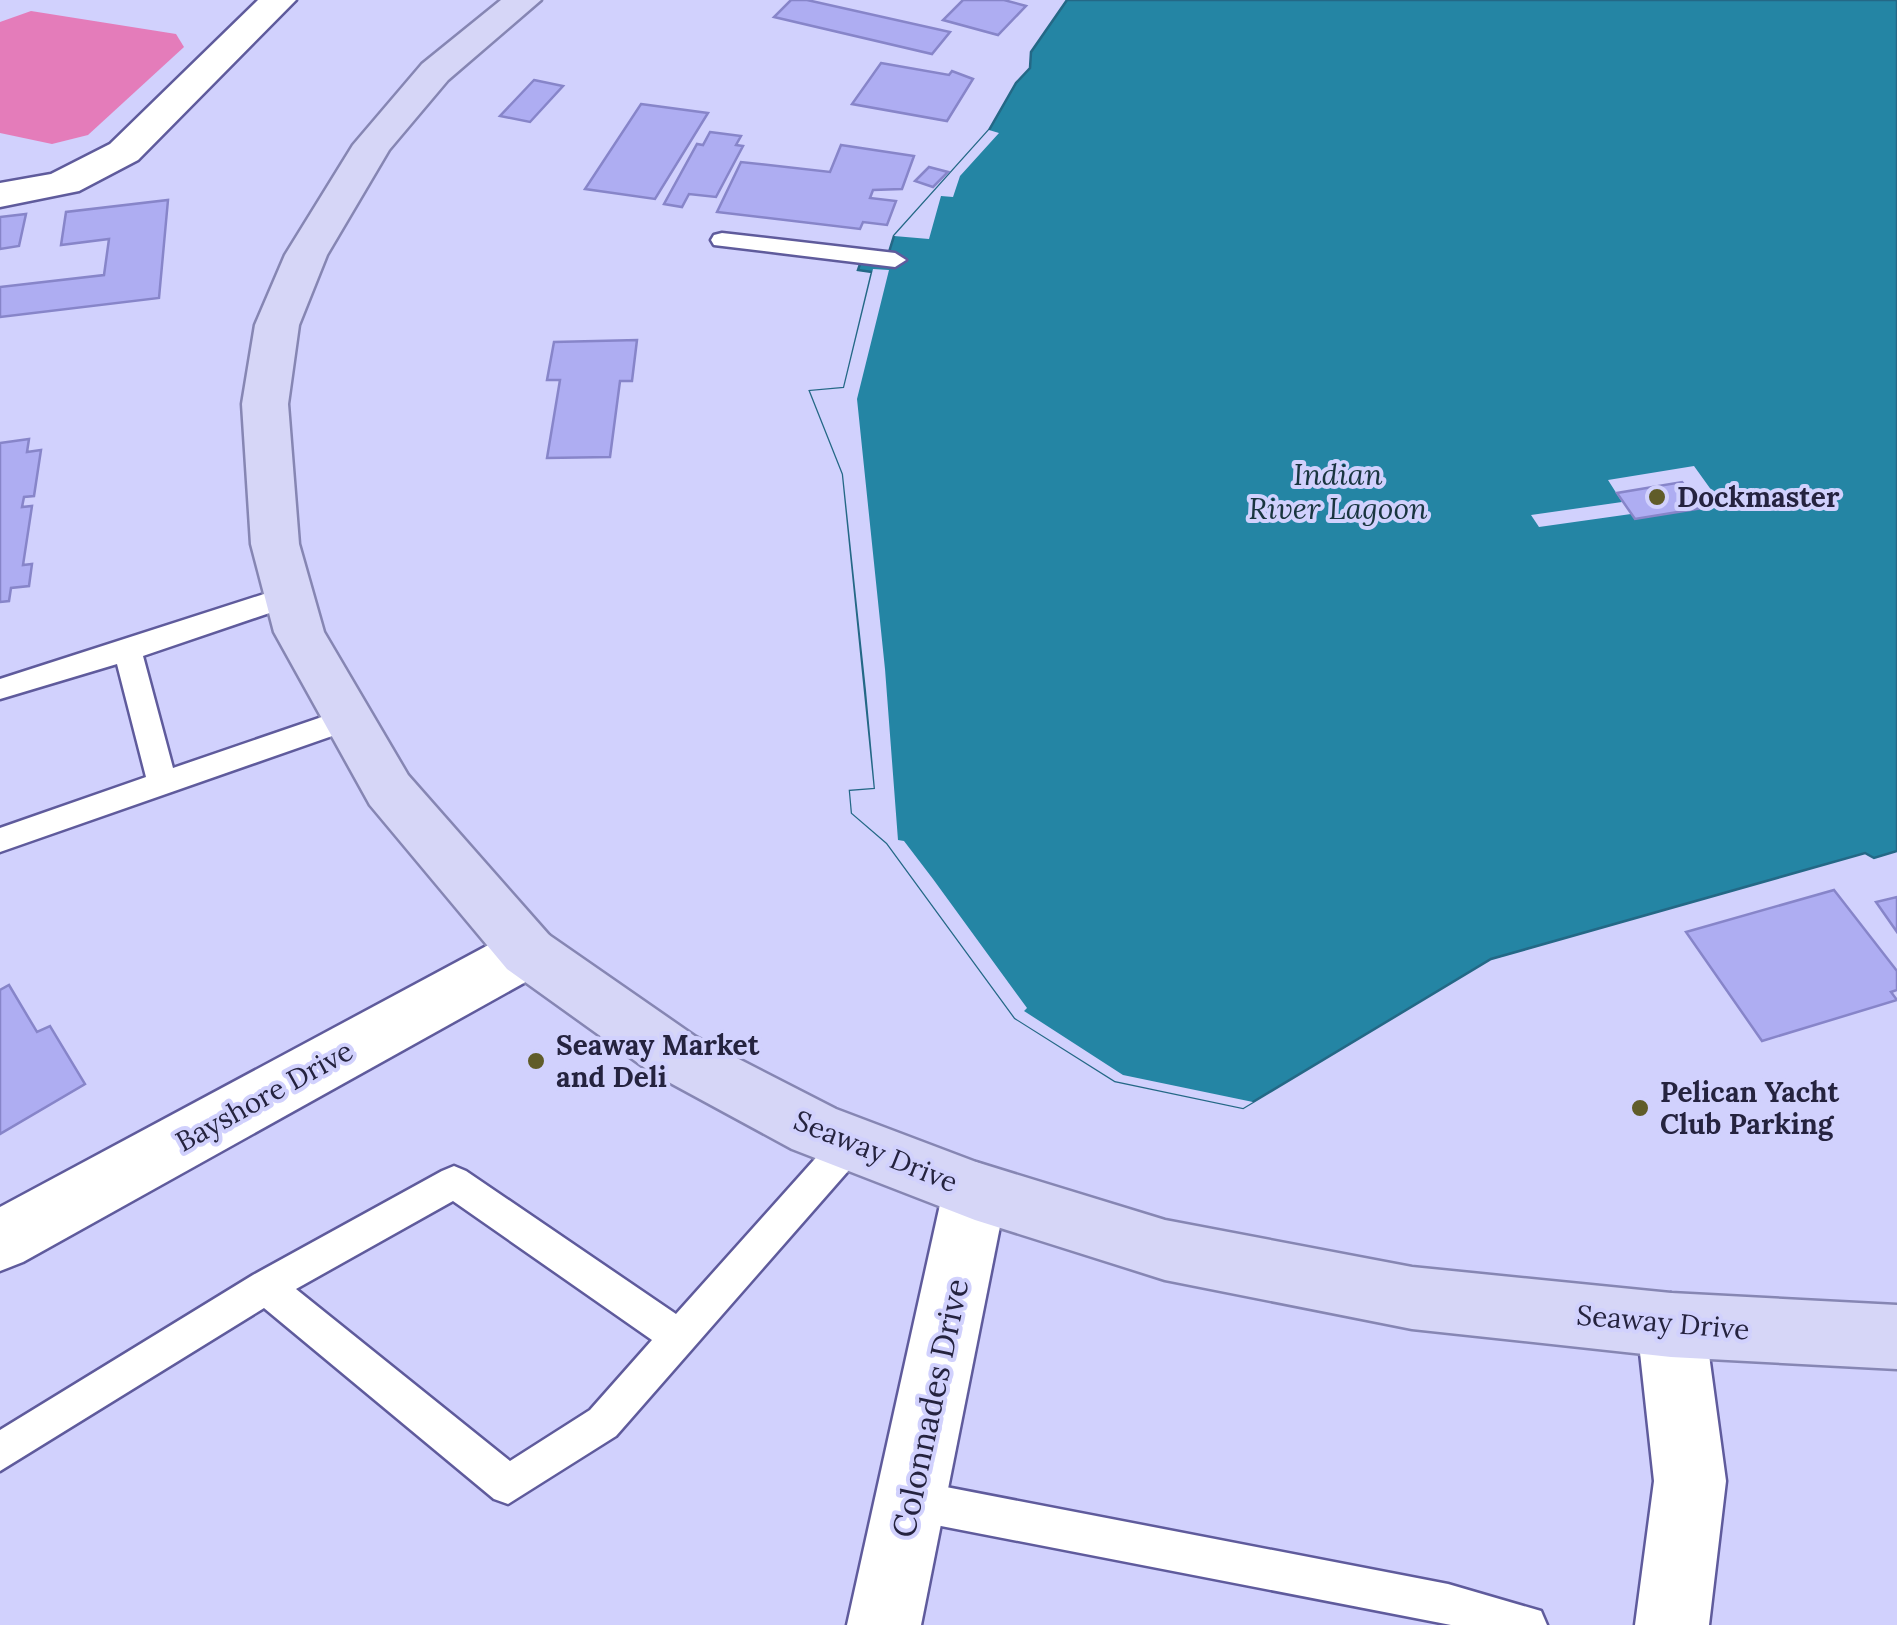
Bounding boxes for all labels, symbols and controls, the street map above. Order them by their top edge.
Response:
water label: Indian River Lagoon [1248,455,1428,527]
place label: Dockmaster [1677,479,1840,515]
marker: Dockmaster [1646,486,1668,508]
place label: Seaway Market and Deli [556,1027,760,1095]
street label: Bayshore Drive [169,1033,359,1159]
marker: Seaway Market and Deli [525,1050,547,1072]
place label: Pelican Yacht Club Parking [1660,1074,1840,1142]
marker: Pelican Yacht Club Parking [1629,1097,1651,1119]
street label: Seaway Drive [789,1102,963,1200]
street label: Colonnades Drive [883,1275,977,1541]
street label: Seaway Drive [1575,1297,1751,1347]

